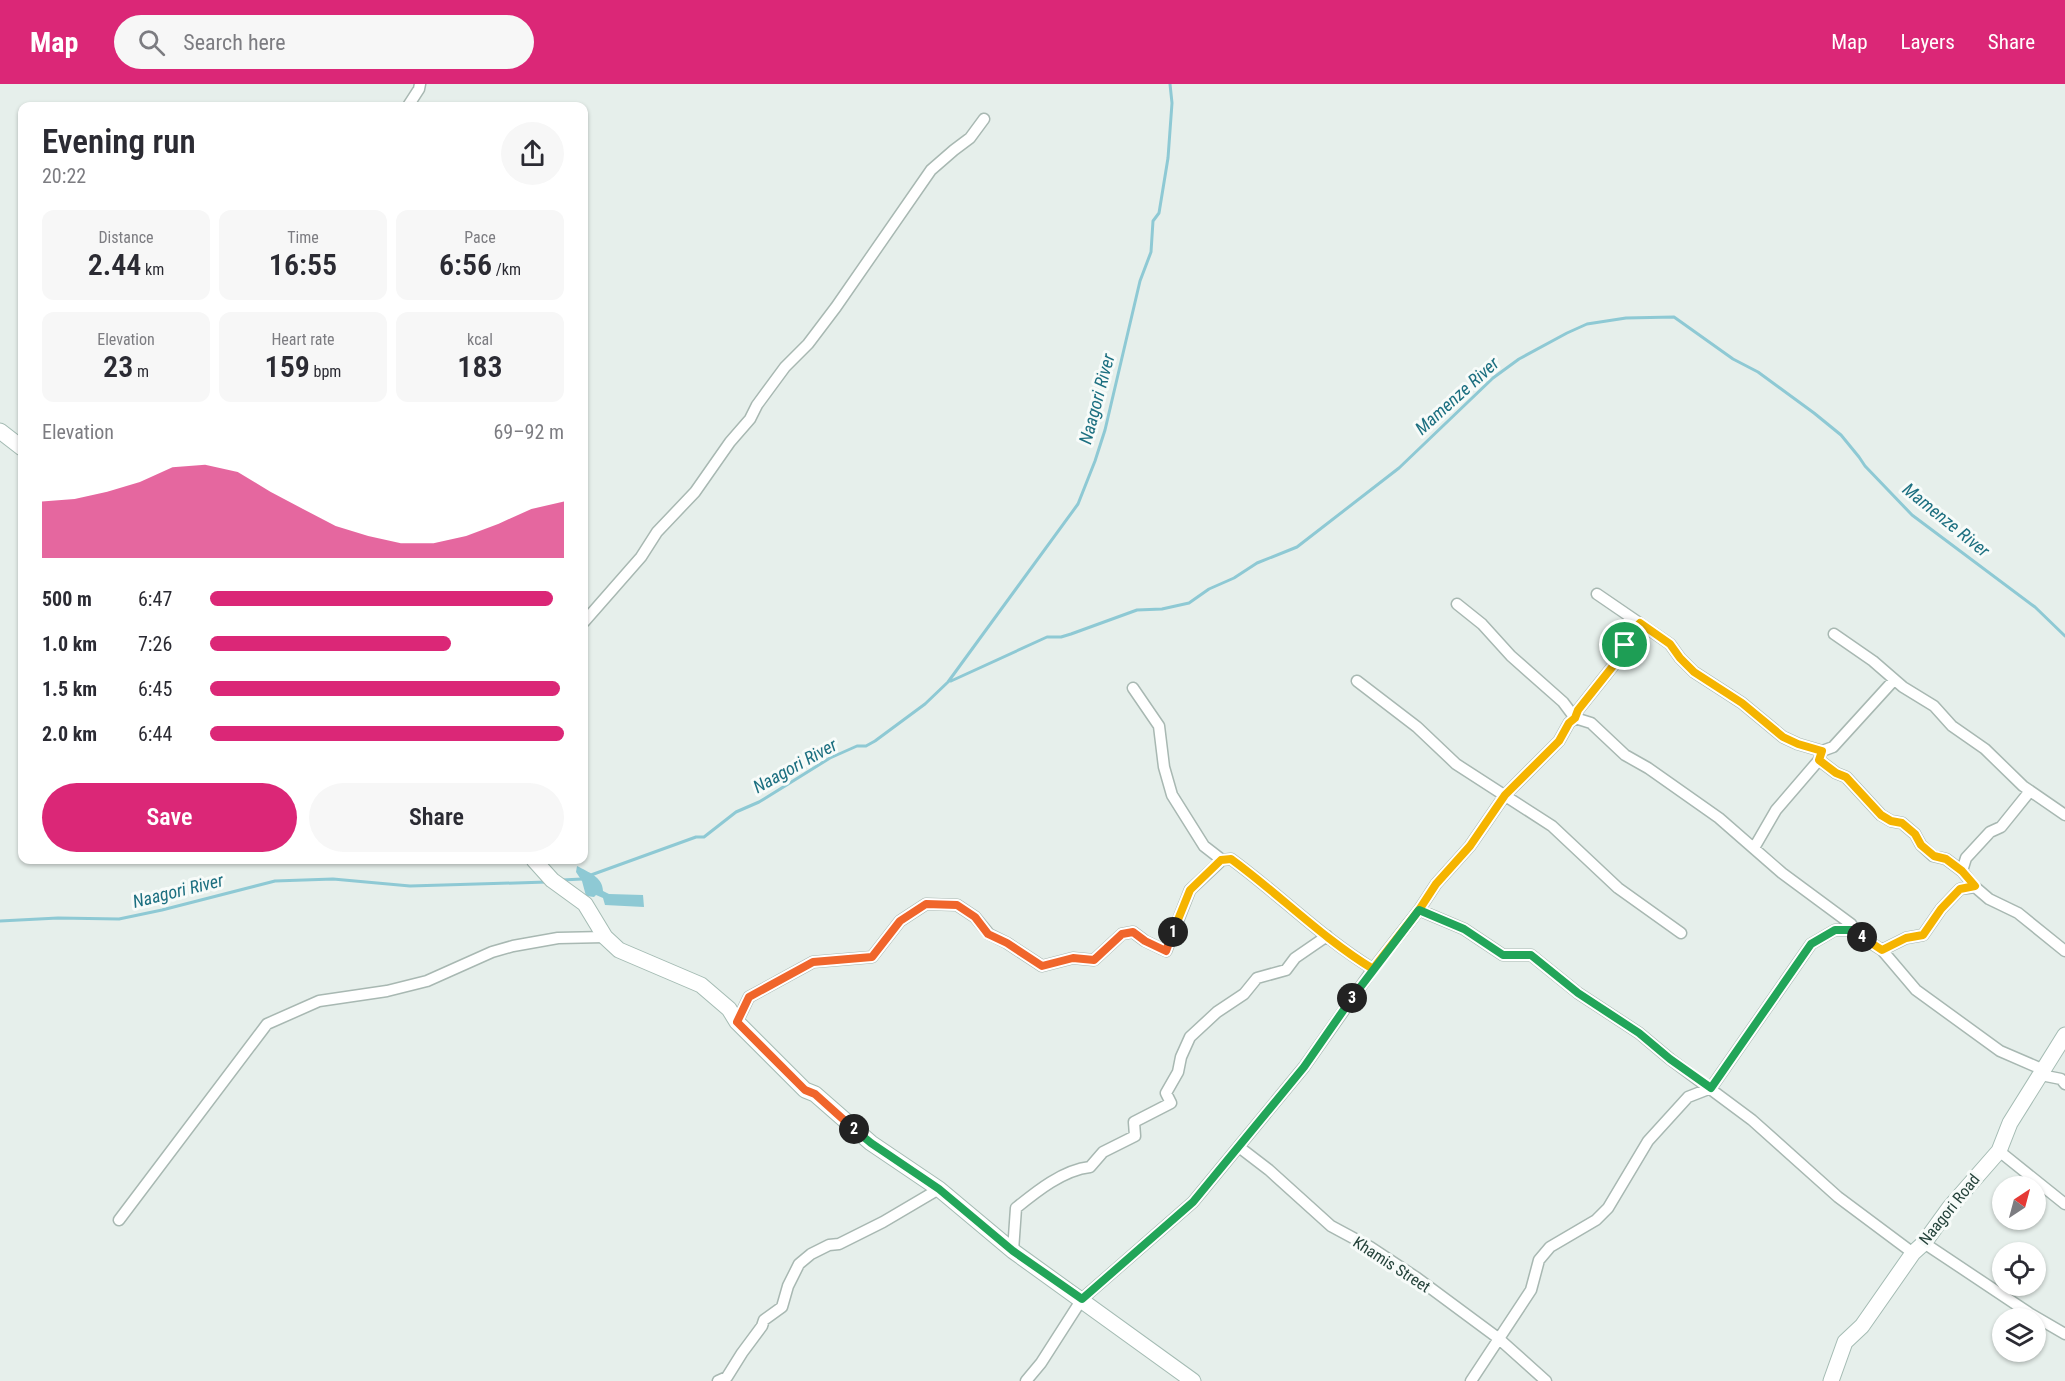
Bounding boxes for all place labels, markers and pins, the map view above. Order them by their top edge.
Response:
pin [1599,619,1650,670]
pin: 1 [1158,917,1188,947]
pin: 4 [1847,922,1877,952]
pin: 3 [1337,983,1367,1013]
pin: 2 [839,1114,869,1144]

